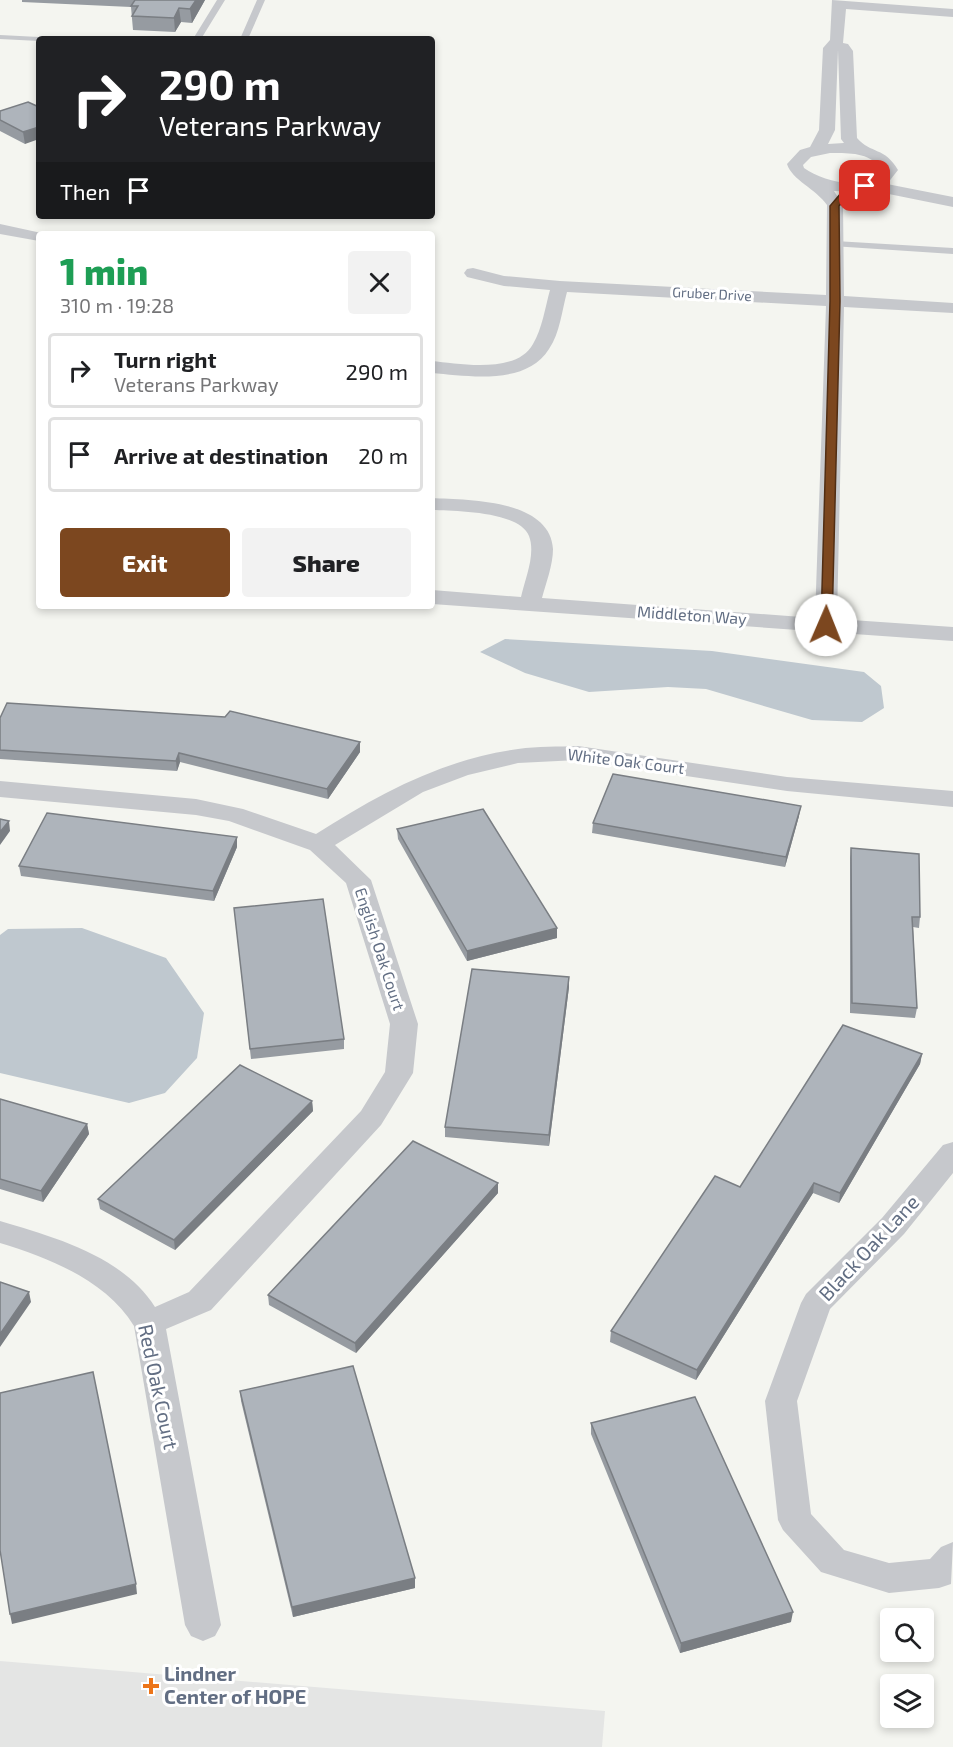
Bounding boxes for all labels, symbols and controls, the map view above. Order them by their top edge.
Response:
text: 290 m [159,58,281,108]
icon: right [60,60,138,138]
text: Veterans Parkway [159,109,381,141]
pin [839,160,890,211]
icon: arrive [848,169,881,202]
icon: arrive [122,174,155,207]
text: Then [60,178,110,204]
text: 1 min [60,249,148,292]
button: close [348,251,411,314]
street label: Gruber Drive [672,283,752,304]
text: 310 m · 19:28 [60,293,174,317]
text: Turn right [114,346,216,372]
icon: right [63,354,96,387]
text: 290 m [346,358,408,384]
text: Veterans Parkway [114,372,279,396]
icon: arrive [63,438,96,471]
text: Arrive at destination [114,442,328,468]
text: 20 m [358,442,408,468]
button: Exit [60,528,230,597]
button: Share [242,528,411,597]
position arrow [794,593,858,657]
street label: Middleton Way [637,601,748,628]
street label: White Oak Court [567,744,686,777]
street label: English Oak Court [352,885,409,1013]
street label: Black Oak Lane [813,1189,923,1305]
street label: Red Oak Court [134,1322,184,1452]
map controls [880,1608,934,1728]
button: search [880,1608,934,1662]
place label: Lindner Center of HOPE [164,1661,306,1708]
button: layers [880,1674,934,1728]
marker: Lindner Center of HOPE [142,1677,160,1695]

